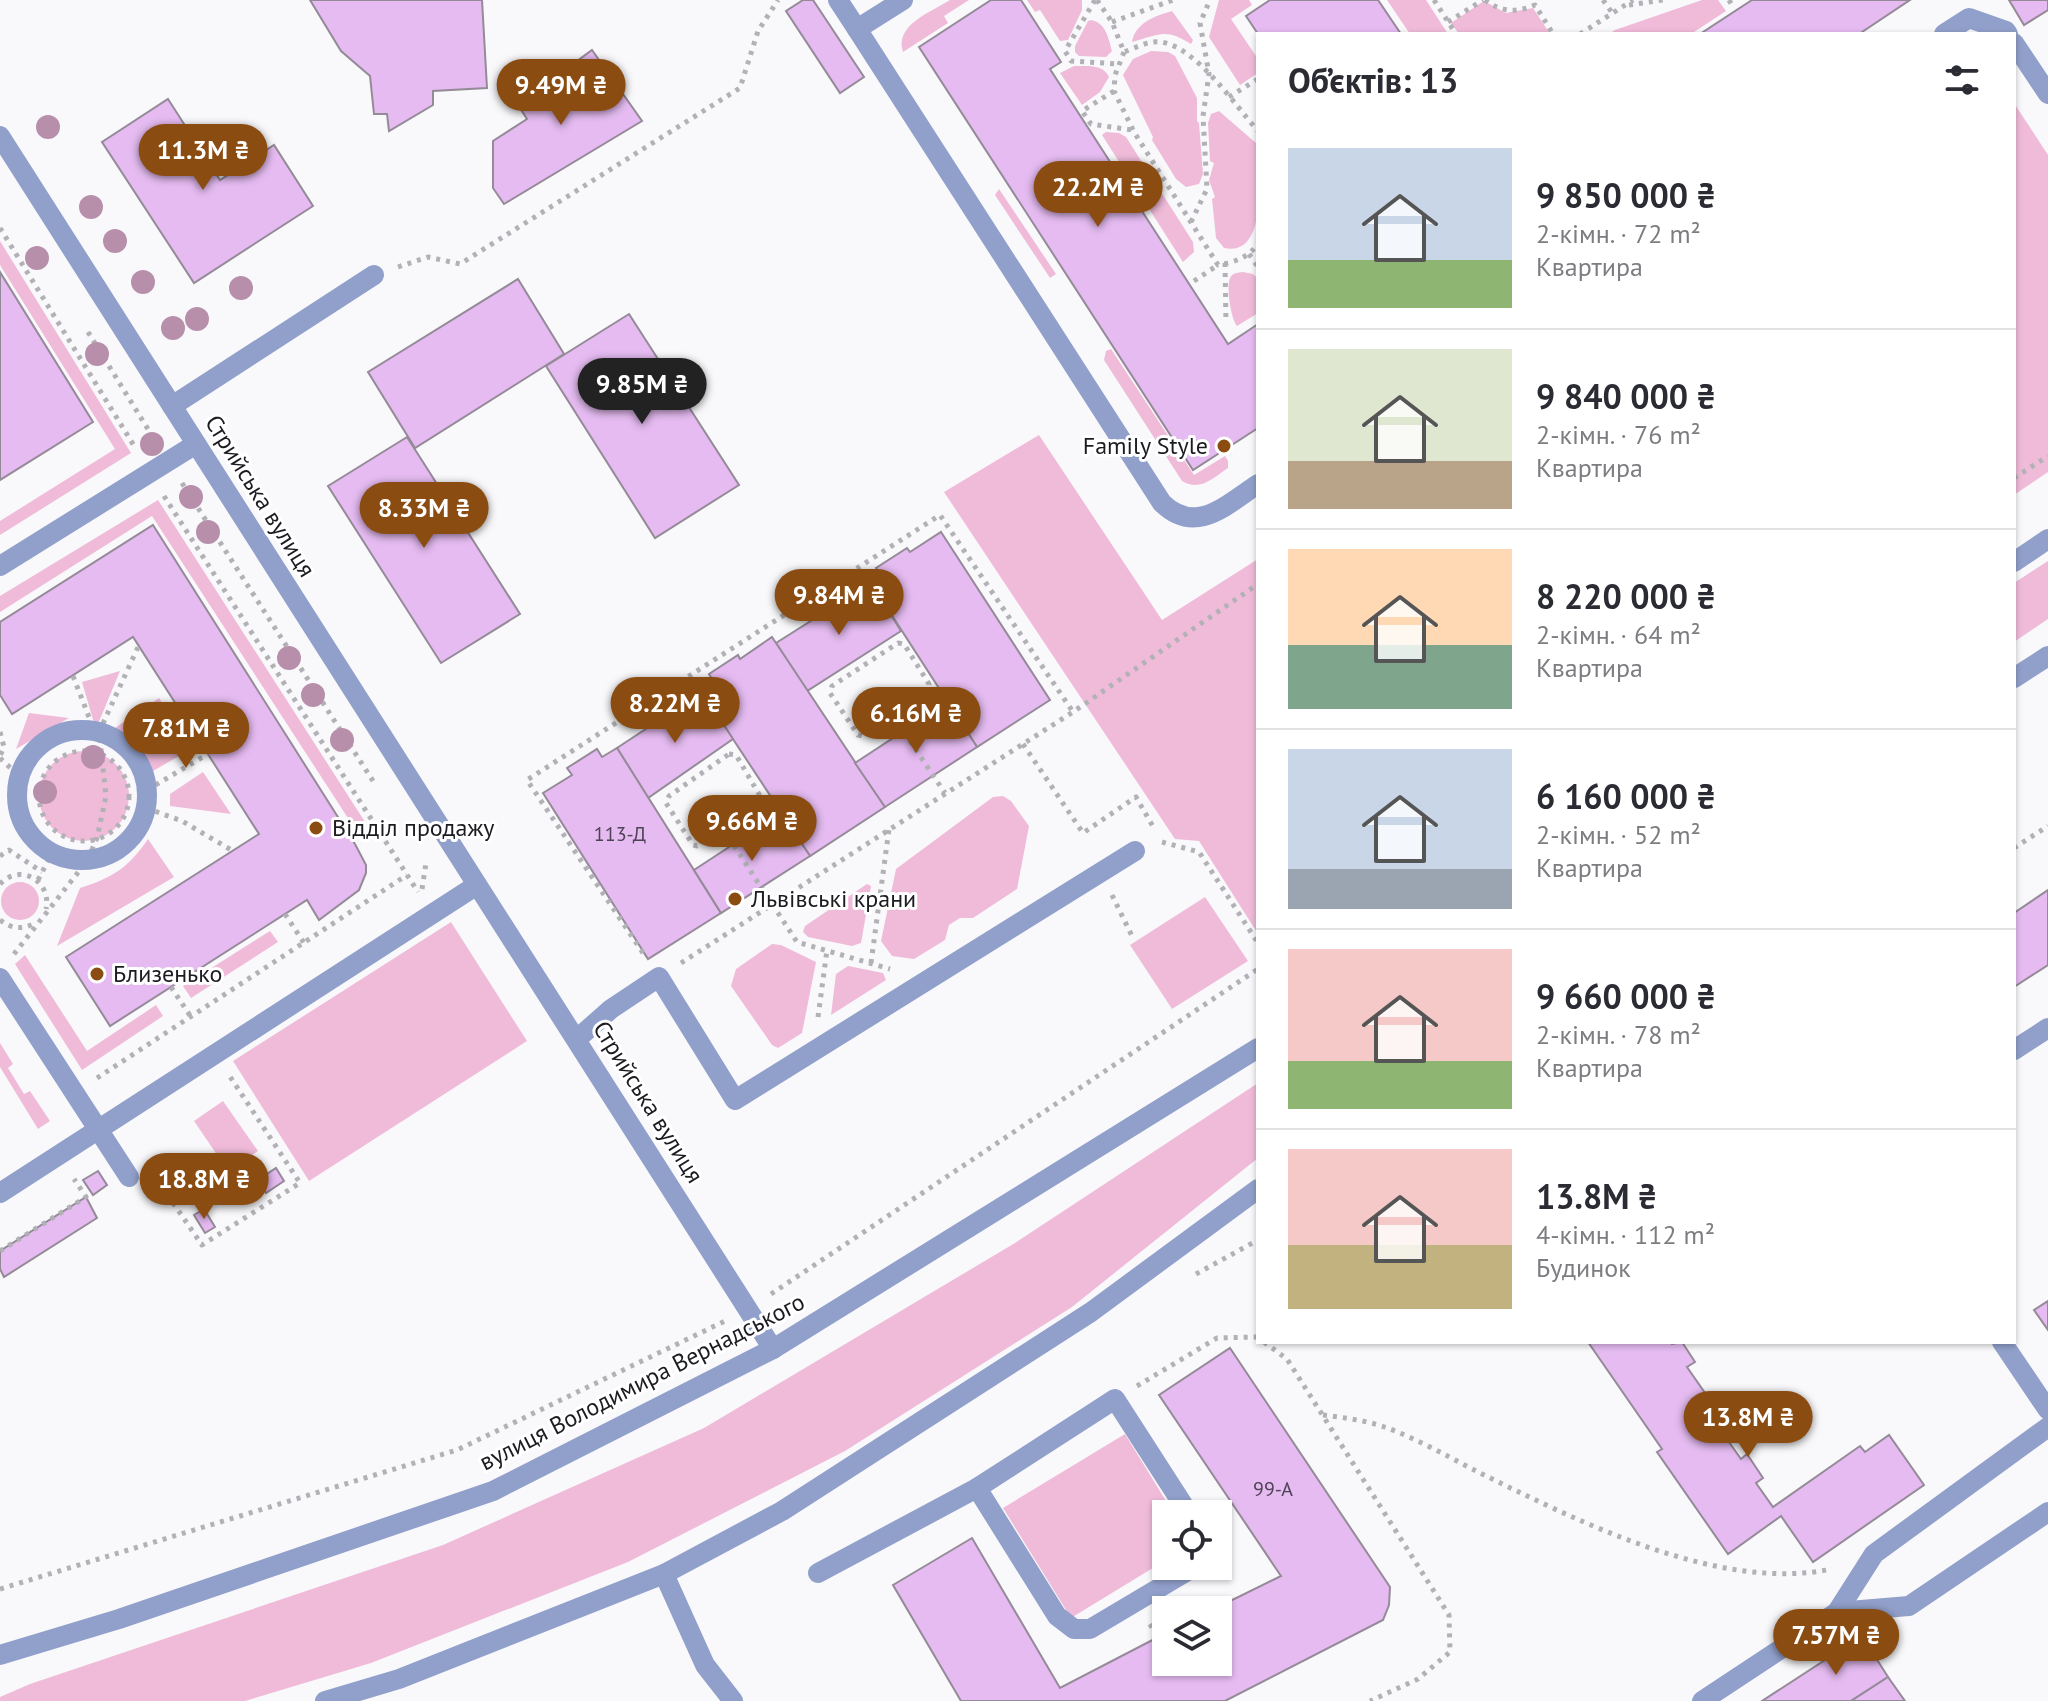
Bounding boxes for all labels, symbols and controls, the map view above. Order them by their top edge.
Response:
text: Об’єктів: 13 [1288,58,1458,102]
icon: filters [1940,58,1984,102]
pin: 9.49M ₴ [487,59,635,127]
text: 9.49M ₴ [515,68,607,101]
pin: 11.3M ₴ [129,124,277,192]
text: 11.3M ₴ [157,133,249,166]
pin: 22.2M ₴ [1024,161,1172,229]
text: 22.2M ₴ [1052,170,1144,203]
text: 9 850 000 ₴ [1536,173,1716,217]
icon: home [1352,180,1448,276]
text: 2-кімн. · 72 m² [1536,217,1701,250]
text: Квартира [1536,250,1643,283]
pin: 9.85M ₴ [568,358,716,426]
text: 9.85M ₴ [596,367,688,400]
text: 9 840 000 ₴ [1536,374,1716,418]
icon: home [1352,381,1448,477]
street label: Стрийська вулиця [198,409,323,583]
text: 2-кімн. · 76 m² [1536,418,1701,451]
place label: Family Style [1083,430,1208,461]
marker: Family Style [1215,437,1233,455]
text: Квартира [1536,451,1643,484]
pin: 8.33M ₴ [350,482,498,550]
text: 8.33M ₴ [378,491,470,524]
pin: 9.84M ₴ [765,569,913,637]
text: 8 220 000 ₴ [1536,574,1716,618]
text: 9.84M ₴ [793,578,885,611]
icon: home [1352,581,1448,677]
text: 2-кімн. · 64 m² [1536,618,1701,651]
text: Квартира [1536,651,1643,684]
pin: 8.22M ₴ [601,677,749,745]
text: 8.22M ₴ [629,686,721,719]
pin: 6.16M ₴ [842,687,990,755]
text: 6.16M ₴ [870,696,962,729]
pin: 7.81M ₴ [112,702,260,770]
text: 7.81M ₴ [141,711,231,744]
text: 6 160 000 ₴ [1536,774,1716,818]
icon: home [1352,781,1448,877]
pin: 9.66M ₴ [678,795,826,863]
text: 9.66M ₴ [706,804,798,837]
place label: Відділ продажу [332,812,494,843]
text: 2-кімн. · 52 m² [1536,818,1701,851]
marker: Відділ продажу [307,819,325,837]
house number: 113-Д [594,821,646,847]
text: Квартира [1536,851,1643,884]
place label: Львівські крани [750,883,916,914]
marker: Львівські крани [726,890,744,908]
place label: Близенько [113,958,222,989]
marker: Близенько [88,965,106,983]
text: 9 660 000 ₴ [1536,974,1716,1018]
icon: home [1352,981,1448,1077]
street label: Стрийська вулиця [586,1015,711,1189]
text: 2-кімн. · 78 m² [1536,1018,1701,1051]
text: Квартира [1536,1051,1643,1084]
pin: 18.8M ₴ [130,1153,278,1221]
text: 18.8M ₴ [158,1162,250,1195]
text: 13.8M ₴ [1536,1174,1657,1218]
icon: home [1352,1181,1448,1277]
text: 4-кімн. · 112 m² [1536,1218,1715,1251]
text: Будинок [1536,1251,1631,1284]
street label: вулиця Володимира Вернадського [474,1286,810,1477]
pin: 13.8M ₴ [1674,1391,1822,1459]
text: 13.8M ₴ [1702,1400,1794,1433]
house number: 99-А [1253,1476,1293,1502]
map controls [1152,1500,1232,1676]
button: locate [1152,1500,1232,1580]
button: layers [1152,1596,1232,1676]
pin: 7.57M ₴ [1762,1609,1910,1677]
text: 7.57M ₴ [1791,1618,1881,1651]

